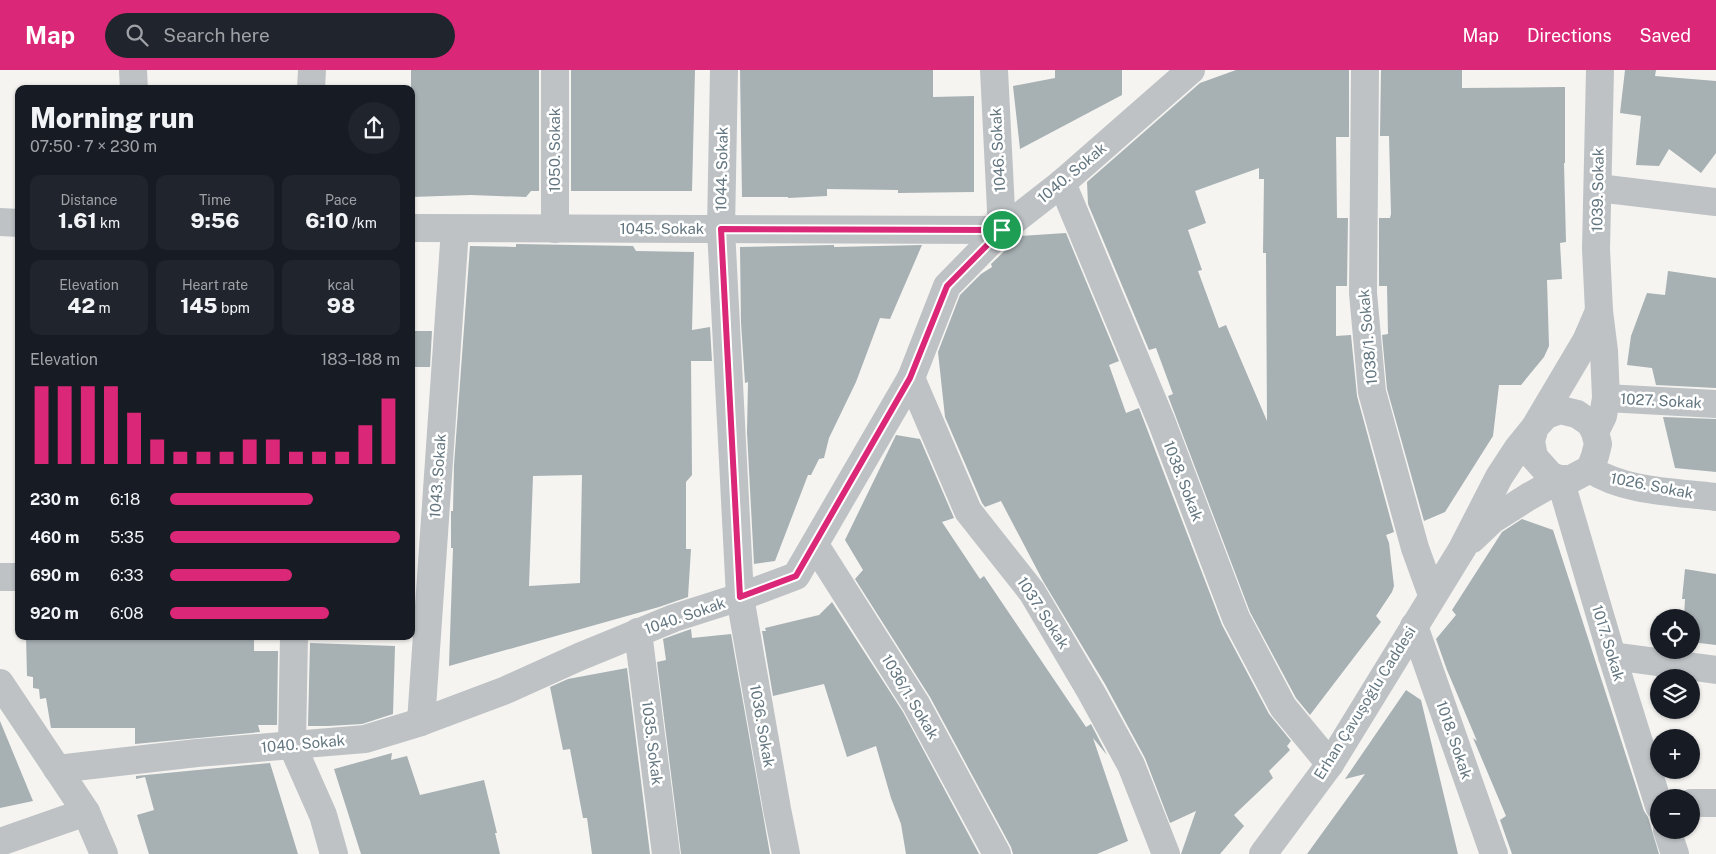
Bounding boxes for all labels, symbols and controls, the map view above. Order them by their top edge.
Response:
search box [105,13,455,58]
text: Map [25,21,75,49]
icon: search [123,21,151,49]
text: Search here [163,24,270,46]
text: Map [1462,25,1499,46]
text: Directions [1527,25,1612,46]
text: Saved [1640,25,1691,46]
text: Morning run [30,101,194,134]
button: share [348,102,400,154]
street label: 1046. Sokak [987,107,1008,193]
street label: 1050. Sokak [546,108,563,192]
street label: 1044. Sokak [712,127,731,211]
text: 07:50 · 7 × 230 m [30,137,157,156]
street label: 1040. Sokak [1034,139,1109,206]
street label: 1039. Sokak [1588,148,1607,232]
text: Distance [61,192,117,208]
text: Time [199,192,231,208]
text: Pace [325,192,357,208]
text: 1.61 [58,208,97,233]
text: 9:56 [191,208,239,233]
text: 6:10 [305,208,349,233]
pin [981,209,1023,251]
text: km [97,215,120,231]
text: /km [349,215,377,231]
icon: arrive [988,216,1016,244]
street label: 1045. Sokak [620,220,704,237]
text: Elevation [59,277,119,293]
text: Heart rate [182,277,248,293]
text: kcal [327,277,355,293]
street label: 1038/1. Sokak [1355,288,1380,386]
text: 42 [67,293,95,318]
text: 145 [180,293,218,318]
text: 98 [327,293,355,318]
text: m [95,300,111,316]
text: bpm [218,300,250,316]
text: Elevation [30,350,98,369]
text: 183–188 m [321,350,400,369]
street label: 1027. Sokak [1620,390,1702,411]
street label: 1043. Sokak [426,433,449,519]
street label: 1038. Sokak [1160,438,1207,523]
street label: 1026. Sokak [1609,469,1695,502]
text: 230 m [30,490,79,509]
text: 6:18 [110,490,140,509]
text: 460 m [30,528,79,547]
text: 5:35 [110,528,144,547]
text: 690 m [30,566,79,585]
text: 6:33 [110,566,144,585]
street label: 1037. Sokak [1014,574,1073,652]
street label: 1040. Sokak [642,594,727,637]
street label: 1017. Sokak [1589,603,1628,683]
text: 920 m [30,604,79,623]
text: 6:08 [110,604,144,623]
map controls [1650,609,1700,839]
button: locate [1650,609,1700,659]
street label: Erhan Çavuşoğlu Caddesi [1310,623,1419,782]
street label: 1036/1. Sokak [879,651,942,742]
button: layers [1650,669,1700,719]
street label: 1036. Sokak [747,683,778,769]
street label: 1018. Sokak [1433,699,1476,781]
street label: 1035. Sokak [639,700,666,786]
button: + [1650,729,1700,779]
street label: 1040. Sokak [260,731,346,756]
button: − [1650,789,1700,839]

